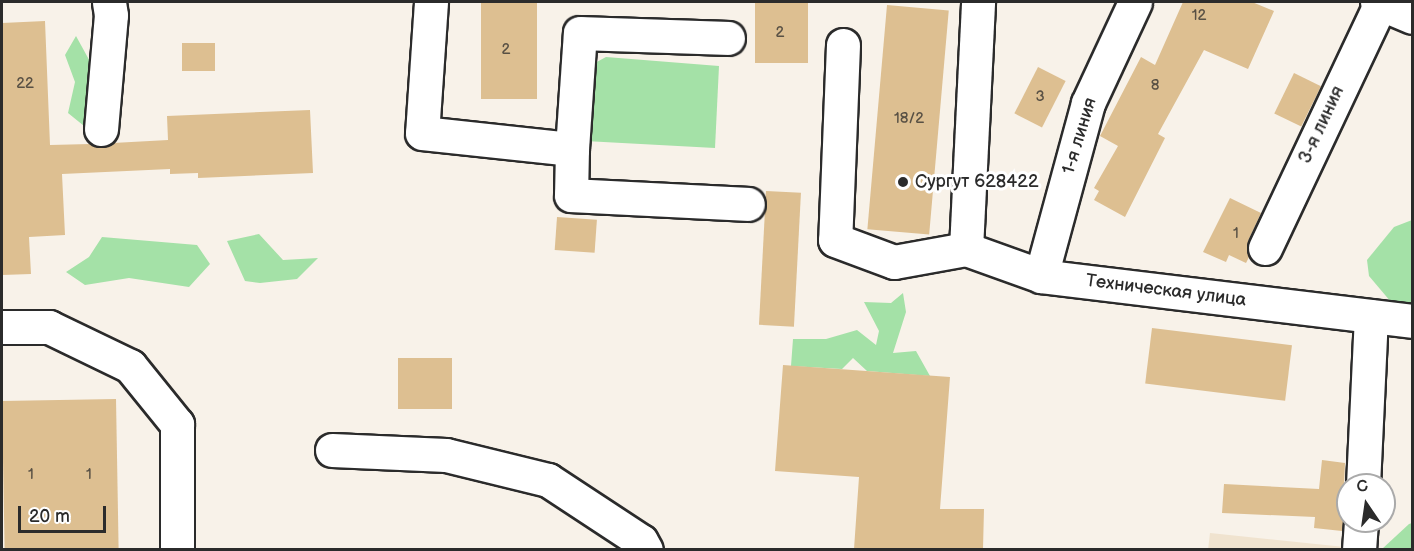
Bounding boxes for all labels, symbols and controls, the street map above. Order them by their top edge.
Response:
house number: 12 [1192,7,1206,25]
house number: 2 [776,24,784,42]
house number: 2 [502,41,510,59]
house number: 22 [16,75,34,93]
house number: 8 [1151,77,1159,95]
street label: 3-я линия [1295,83,1349,167]
house number: 3 [1035,88,1045,106]
street label: 1-я линия [1058,95,1102,177]
house number: 18/2 [894,110,924,128]
place label: Сургут 628422 [915,171,1039,193]
marker: Сургут 628422 [896,175,910,189]
house number: 1 [1233,225,1239,243]
street label: Техническая улица [1084,270,1248,312]
house number: 1 [28,466,34,484]
house number: 1 [86,466,92,484]
north arrow [1336,473,1396,533]
text: С [1355,476,1370,497]
scale bar [21,494,110,532]
text: 20 m [29,506,70,527]

